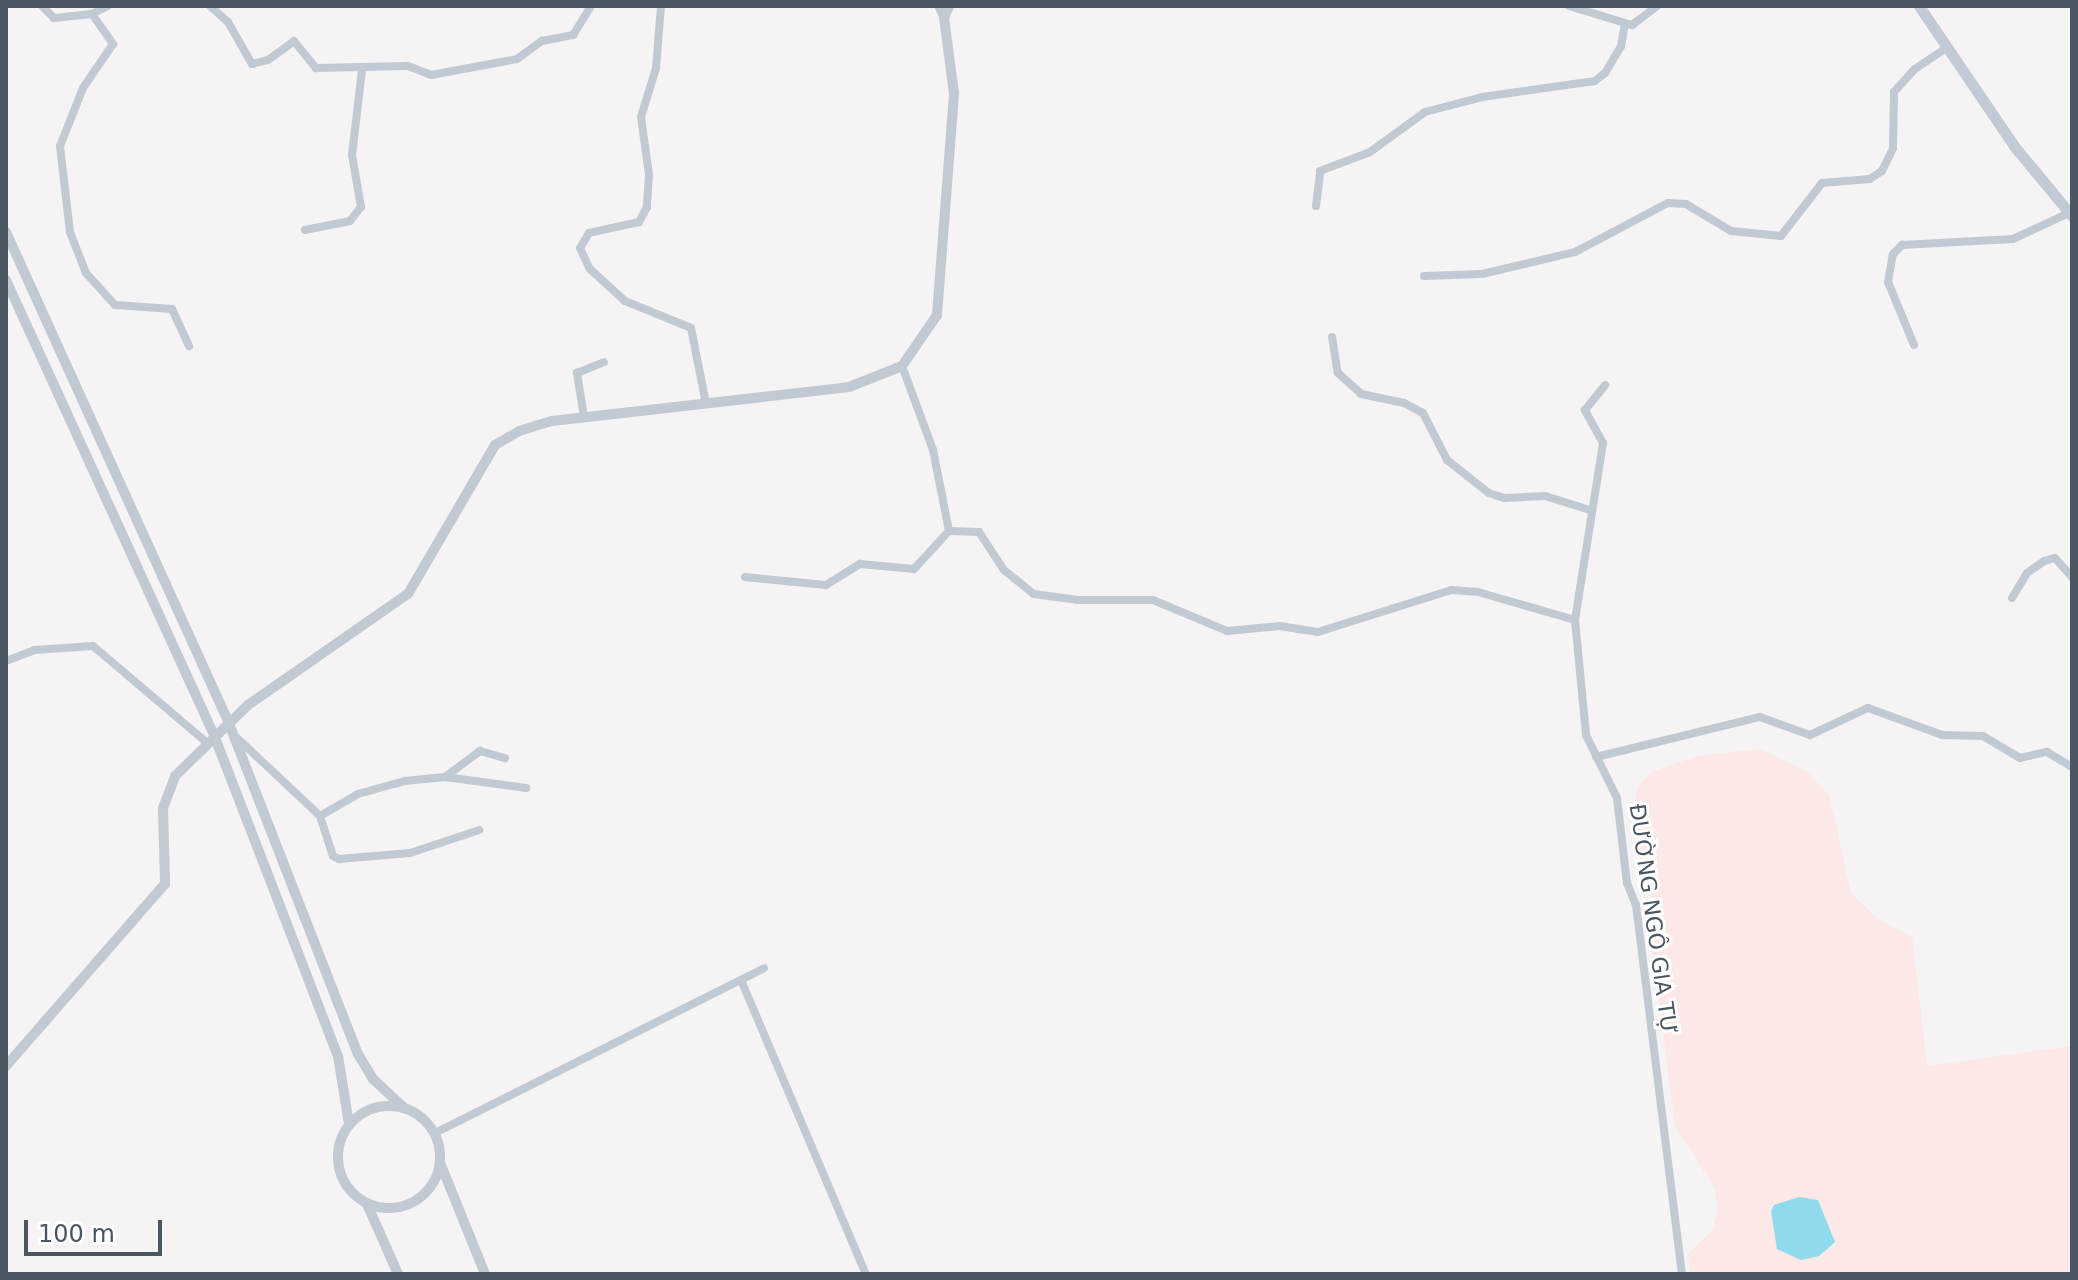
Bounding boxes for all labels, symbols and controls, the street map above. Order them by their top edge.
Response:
street label: ĐƯỜNG NGÔ GIA TỰ [1624,802,1682,1036]
scale bar [28,1204,166,1254]
text: 100 m [38,1220,115,1248]

